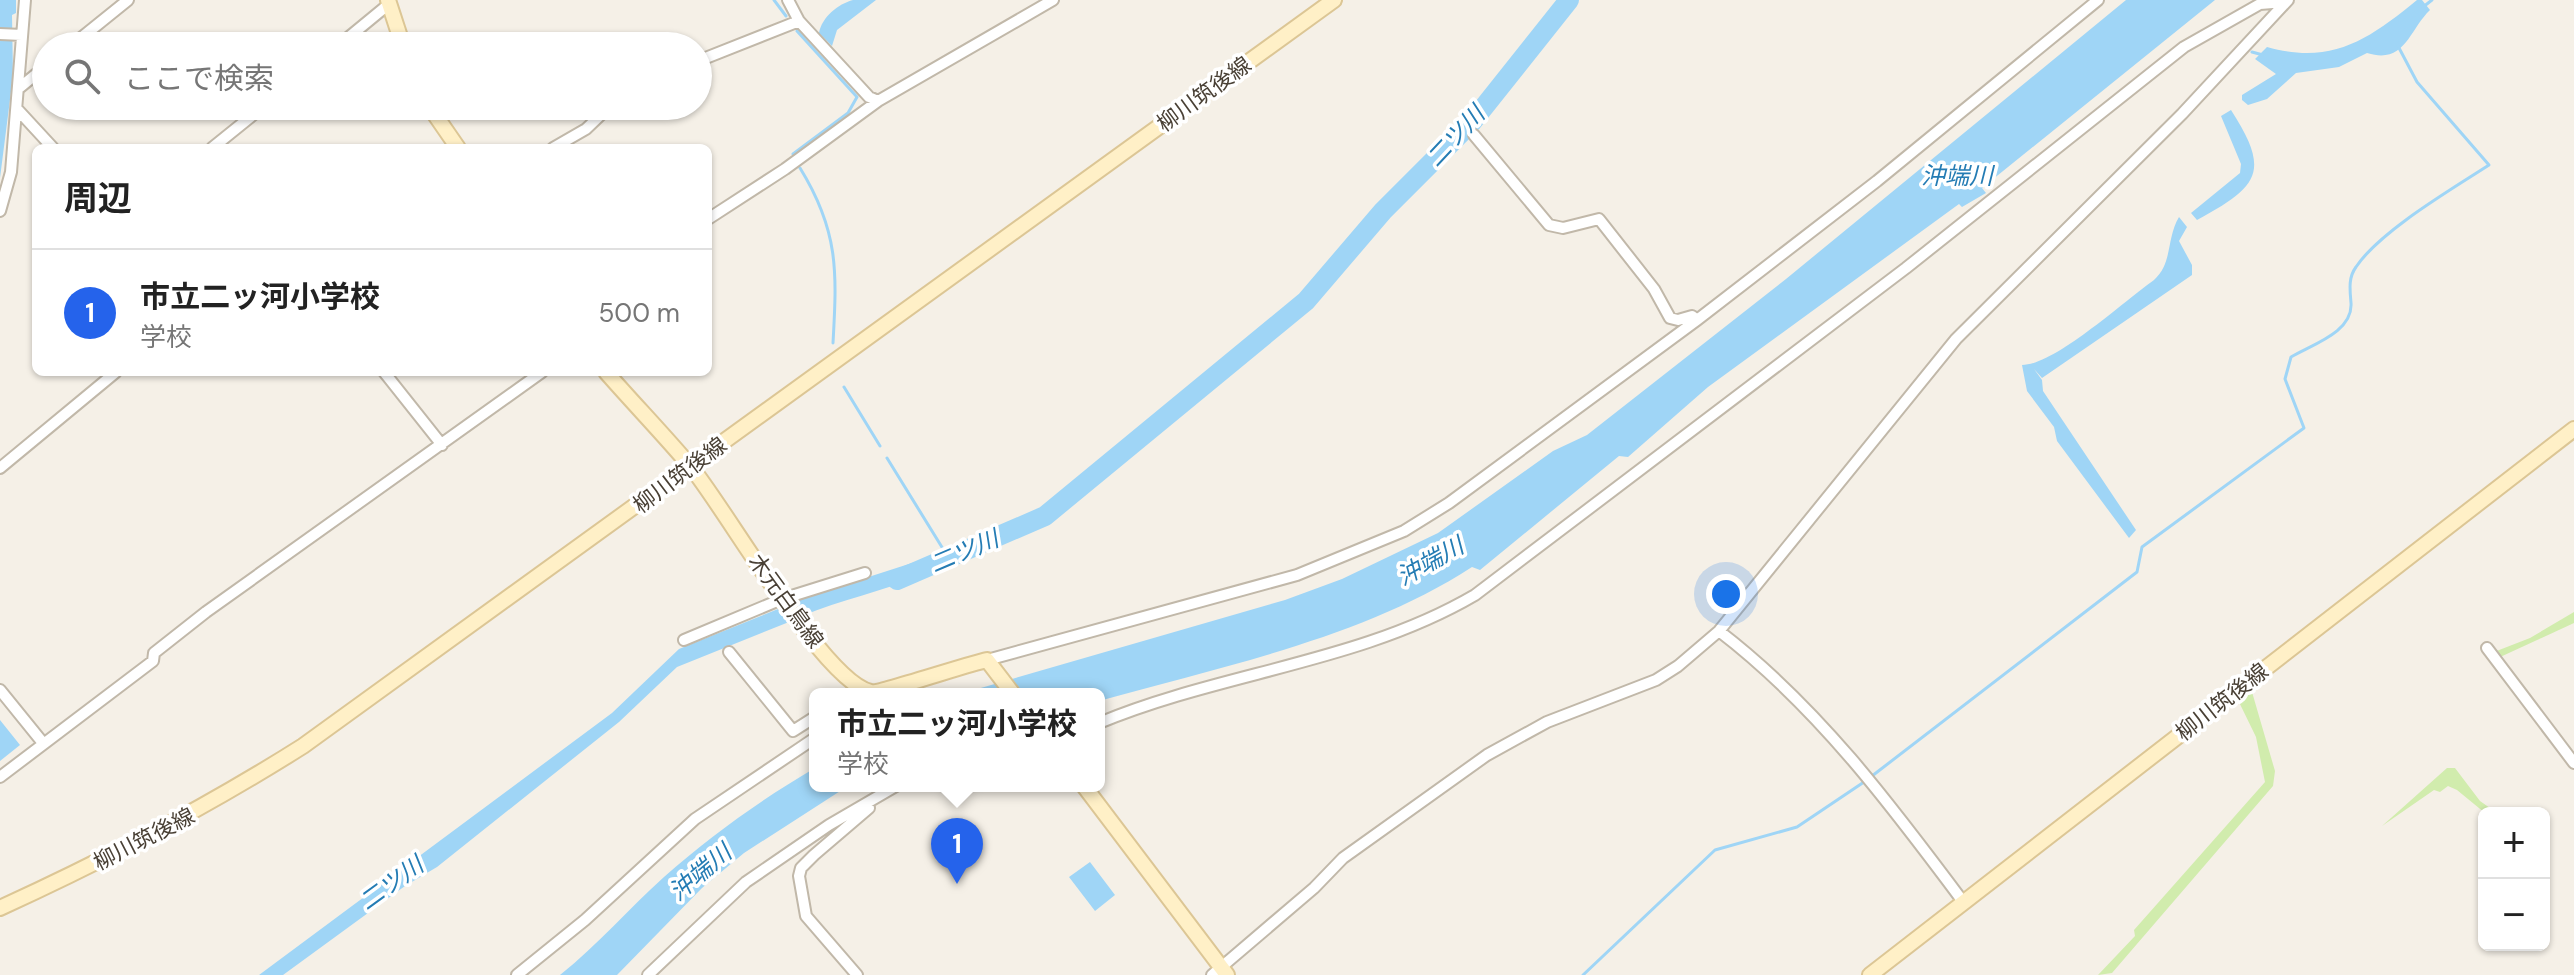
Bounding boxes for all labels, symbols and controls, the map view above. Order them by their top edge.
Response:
search box [32,32,712,120]
street label: 柳川筑後線 [1151,50,1257,138]
icon: search [60,54,104,98]
text: ここで検索 [124,59,274,98]
water label: 二ツ川 [1419,97,1493,173]
water label: 沖端川 [1921,160,1996,191]
text: 周辺 [64,176,132,221]
text: 市立二ッ河小学校 [140,277,380,316]
text: 1 [85,296,95,330]
text: 500 m [598,296,680,330]
text: 学校 [140,320,192,354]
street label: 柳川筑後線 [627,430,733,520]
water label: 二ツ川 [925,521,1006,579]
water label: 沖端川 [1391,529,1472,592]
street label: 木元白鳥線 [742,548,830,654]
your location [1706,574,1746,614]
street label: 柳川筑後線 [2170,657,2274,747]
popup [809,688,1105,792]
text: 市立二ッ河小学校 [837,704,1077,743]
text: 学校 [837,747,889,781]
street label: 柳川筑後線 [88,801,200,877]
map controls [2478,807,2550,951]
button: + [2478,807,2550,879]
pin: 1 [931,818,983,884]
water label: 沖端川 [662,835,740,907]
water label: 二ツ川 [353,848,432,917]
button: − [2478,879,2550,951]

